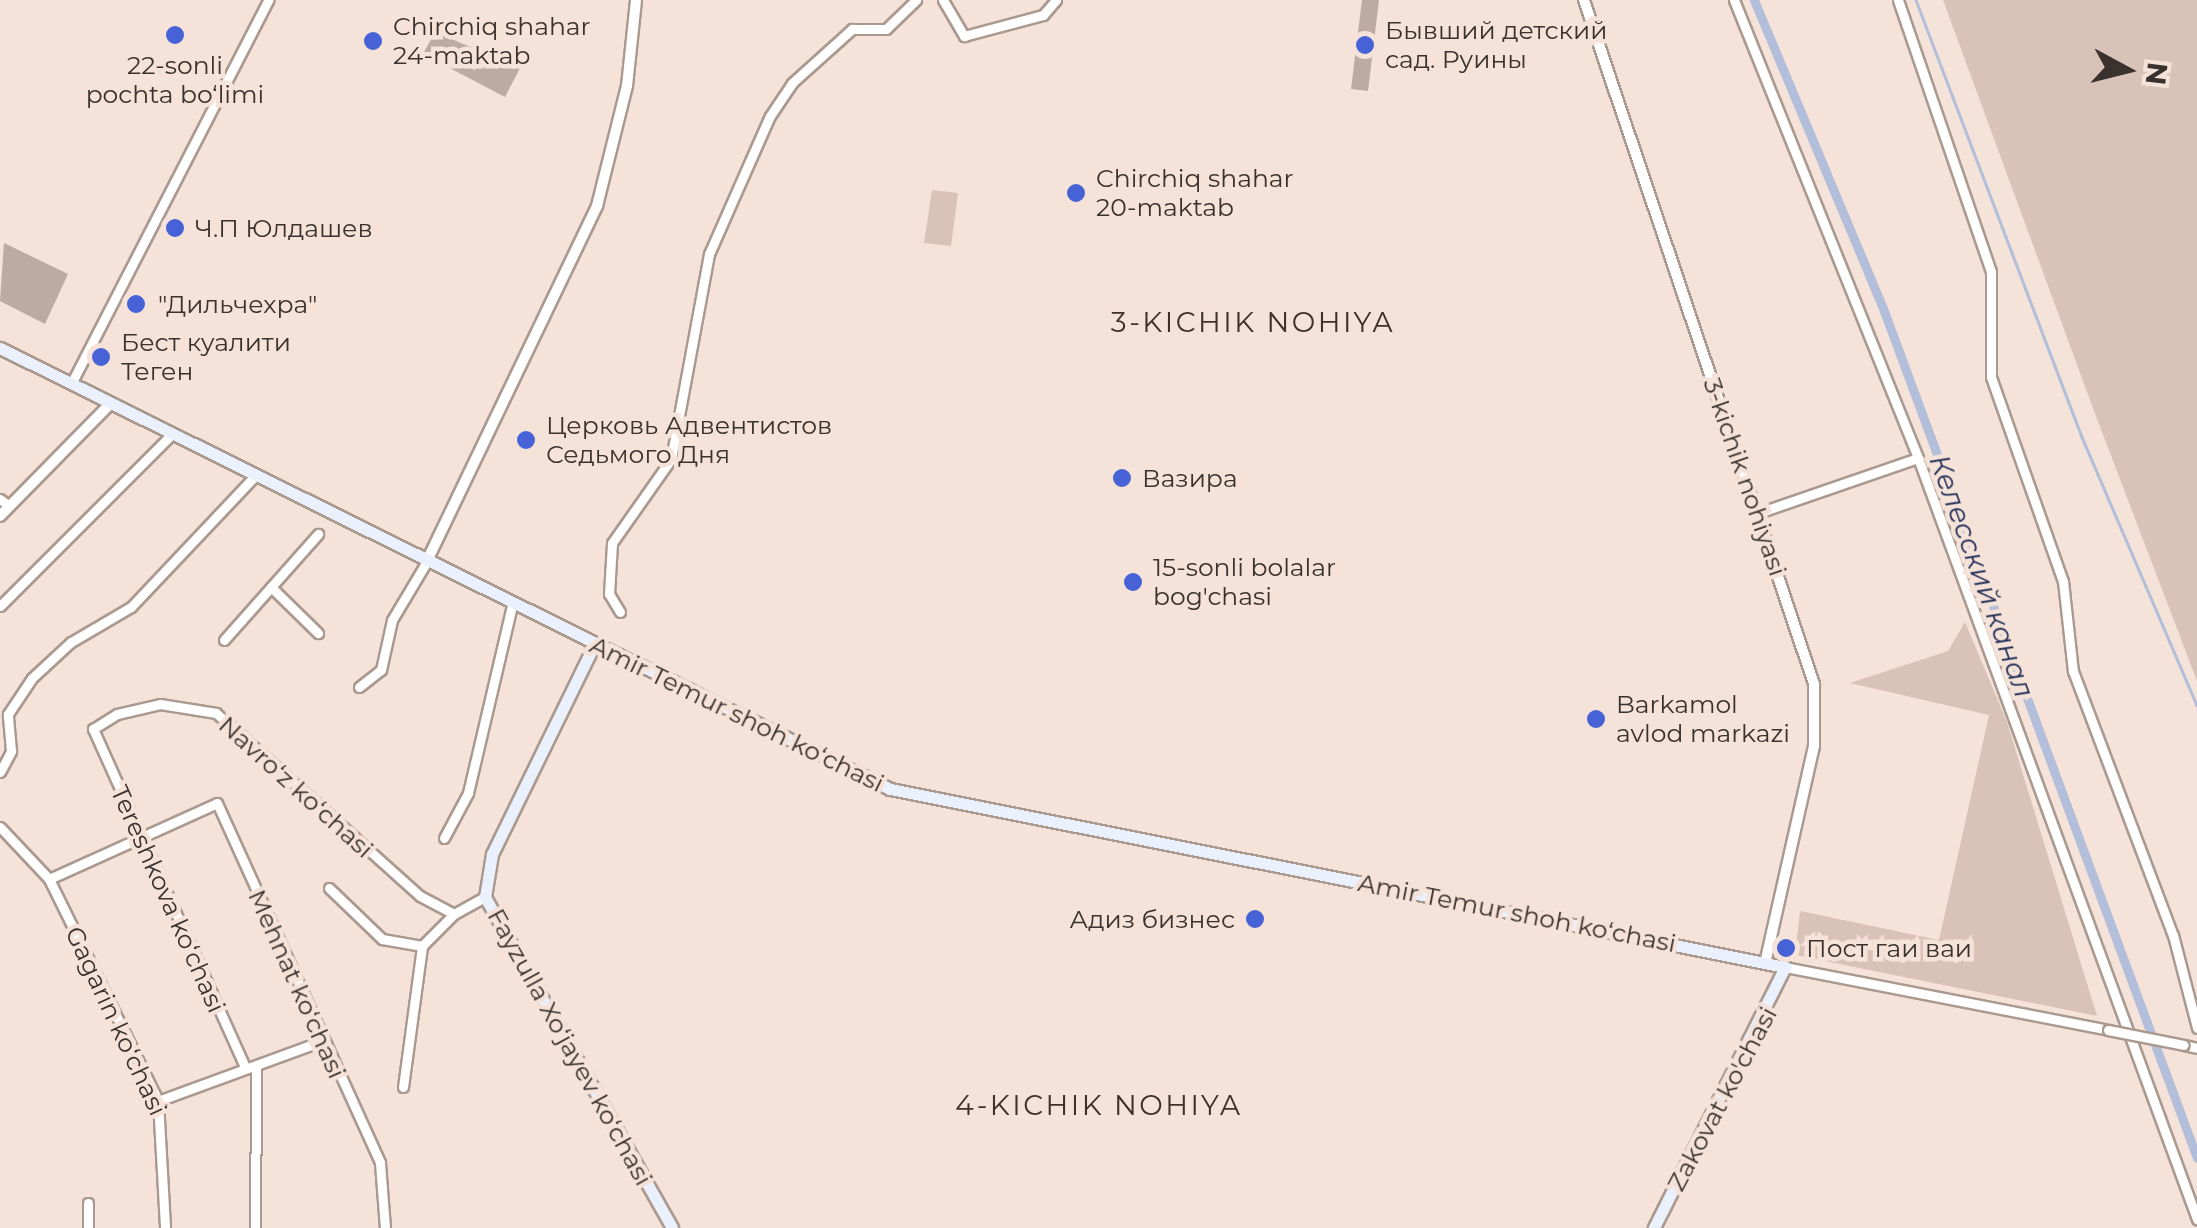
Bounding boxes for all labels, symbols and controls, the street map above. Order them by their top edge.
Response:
place label: Chirchiq shahar 24-maktab [393,12,591,71]
place label: Бывший детский сад. Руины [1385,16,1608,75]
north arrow [2077,20,2177,120]
marker: 22-sonli pochta bo‘limi [164,24,186,46]
marker: Chirchiq shahar 24-maktab [362,30,384,52]
marker: Бывший детский сад. Руины [1354,34,1376,56]
place label: 22-sonli pochta bo‘limi [86,51,264,110]
text: N [2139,60,2175,87]
place label: Chirchiq shahar 20-maktab [1096,164,1294,223]
marker: Chirchiq shahar 20-maktab [1065,182,1087,204]
place label: Ч.П Юлдашев [195,213,373,243]
marker: Ч.П Юлдашев [164,217,186,239]
place label: "Дильчехра" [158,289,317,319]
marker: "Дильчехра" [123,291,149,317]
district label: 3-KICHIK NOHIYA [1111,305,1395,339]
place label: Бест куалити Теген [121,328,291,387]
marker: Бест куалити Теген [90,346,112,368]
street label: 3-kichik nohiyasi [1697,374,1793,580]
place label: Церковь Адвентистов Седьмого Дня [546,411,832,470]
marker: Церковь Адвентистов Седьмого Дня [515,429,537,451]
water label: Келесский канал [1922,450,2042,702]
place label: Вазира [1142,463,1237,493]
marker: Вазира [1111,467,1133,489]
place label: 15-sonli bolalar bog'chasi [1153,553,1336,612]
marker: 15-sonli bolalar bog'chasi [1122,571,1144,593]
street label: Amir Temur shoh ko‘chasi [585,630,889,798]
place label: Barkamol avlod markazi [1616,690,1790,749]
marker: Barkamol avlod markazi [1585,708,1607,730]
street label: Navro‘z ko‘chasi [213,710,379,864]
street label: Tereshkova ko‘chasi [104,781,232,1017]
street label: Amir Temur shoh ko‘chasi [1356,867,1678,959]
street label: Mehnat ko‘chasi [242,885,352,1083]
street label: Fayzulla Xo‘jayev ko‘chasi [481,903,659,1191]
place label: Адиз бизнес [1070,904,1235,934]
marker: Адиз бизнес [1244,908,1266,930]
street label: Gagarin ko‘chasi [59,922,173,1120]
place label: Пост гаи ваи [1806,933,1972,963]
marker: Пост гаи ваи [1775,937,1797,959]
street label: Zakovat ko'chasi [1661,1002,1783,1196]
district label: 4-KICHIK NOHIYA [955,1088,1243,1122]

